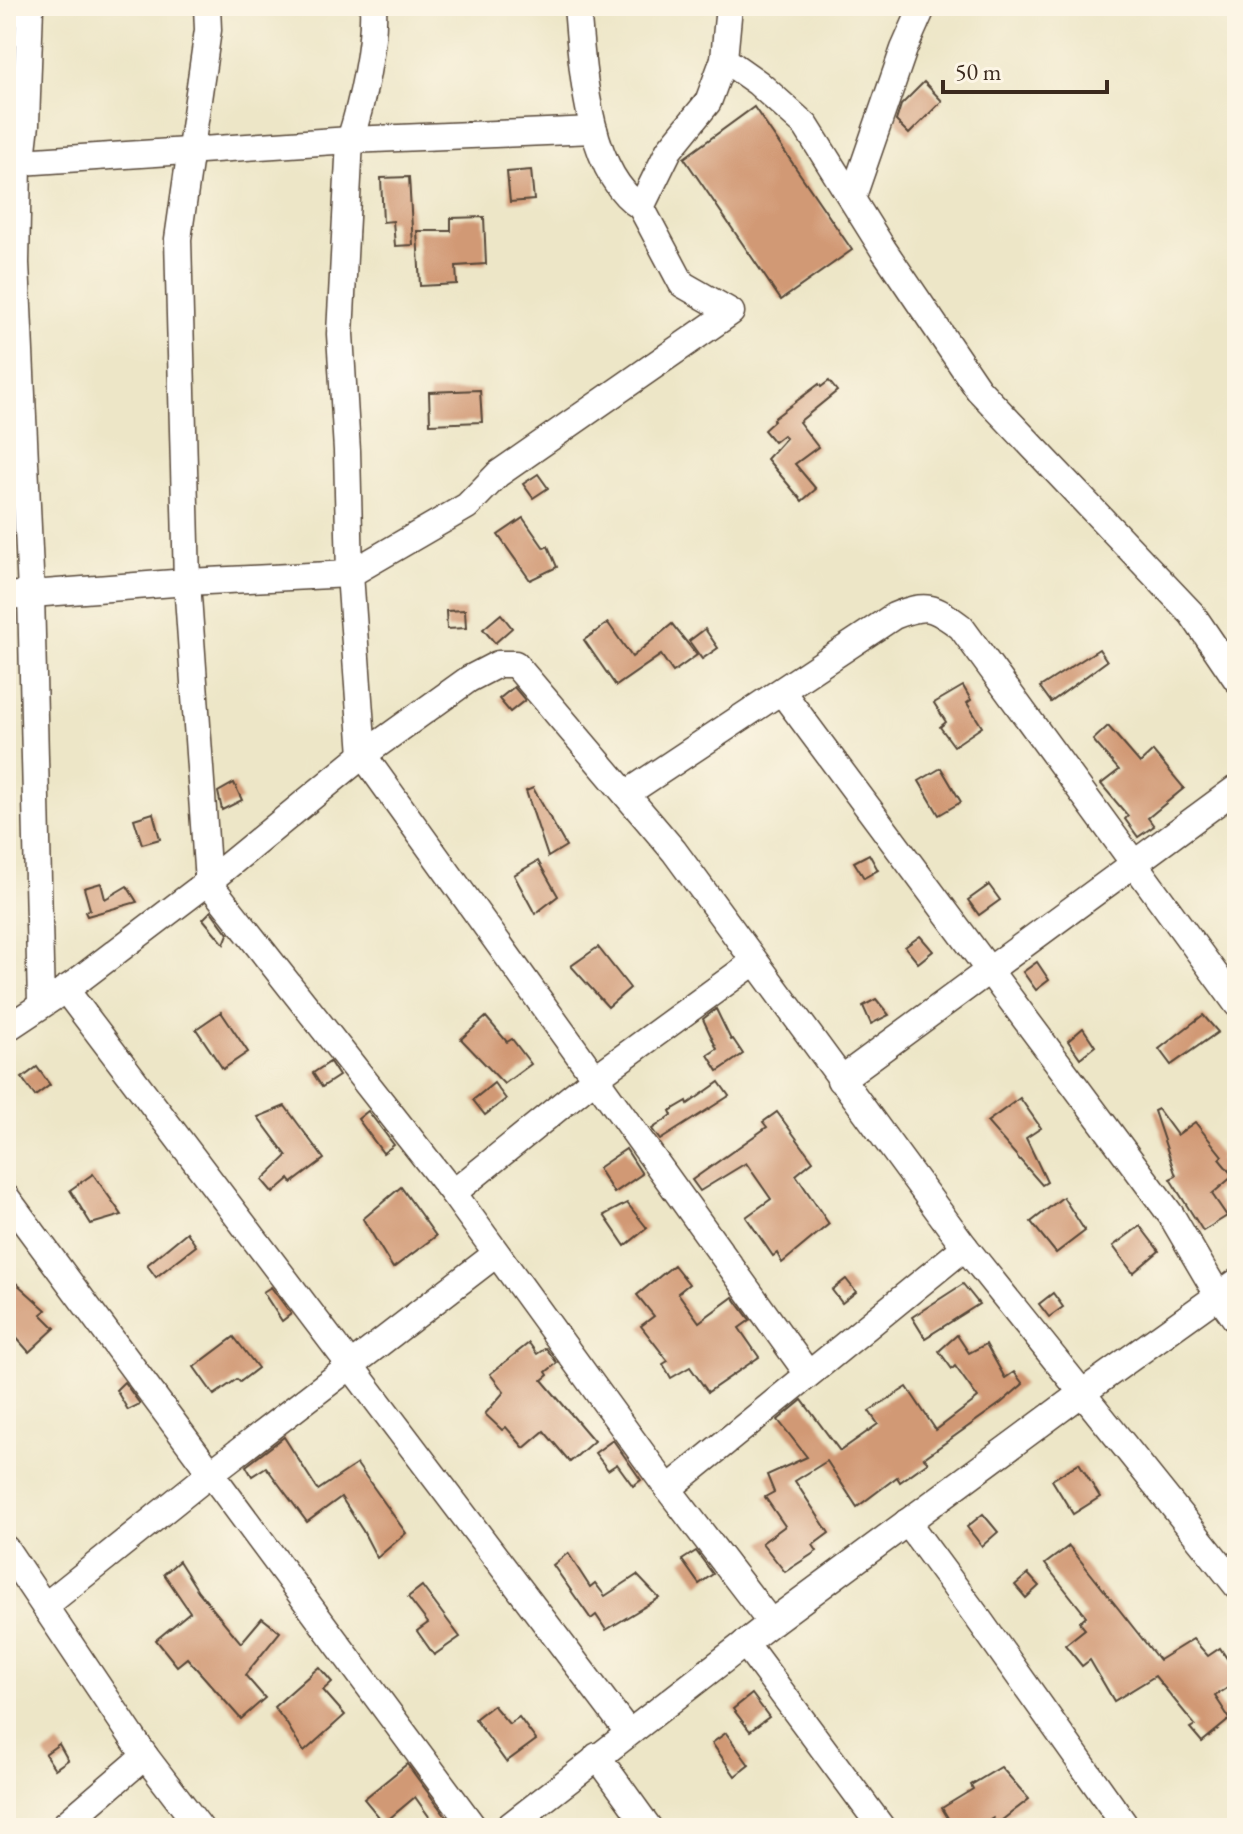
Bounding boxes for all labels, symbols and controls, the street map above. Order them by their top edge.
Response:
scale bar [943,44,1107,94]
text: 50 m [955,56,1002,87]

